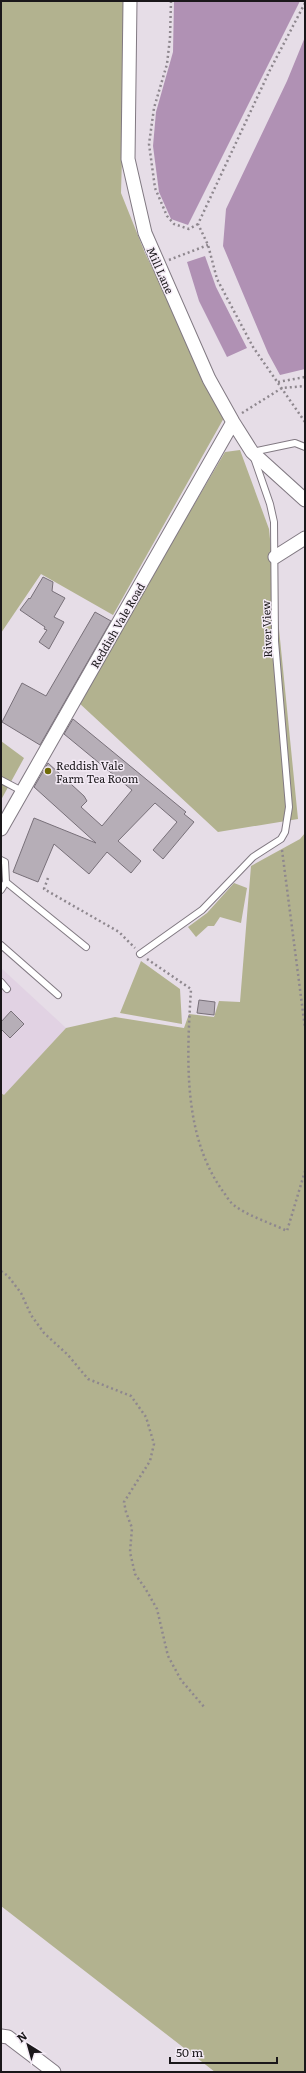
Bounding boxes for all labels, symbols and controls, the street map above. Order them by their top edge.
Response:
street label: Mill Lane [144,244,179,296]
street label: Reddish Vale Road [86,579,148,671]
street label: River View [257,600,275,658]
place label: Reddish Vale Farm Tea Room [56,757,139,786]
marker: Reddish Vale Farm Tea Room [43,766,53,776]
north arrow [8,2025,48,2065]
text: N [13,2027,30,2045]
scale bar [170,2039,277,2065]
text: 50 m [176,2043,203,2061]

